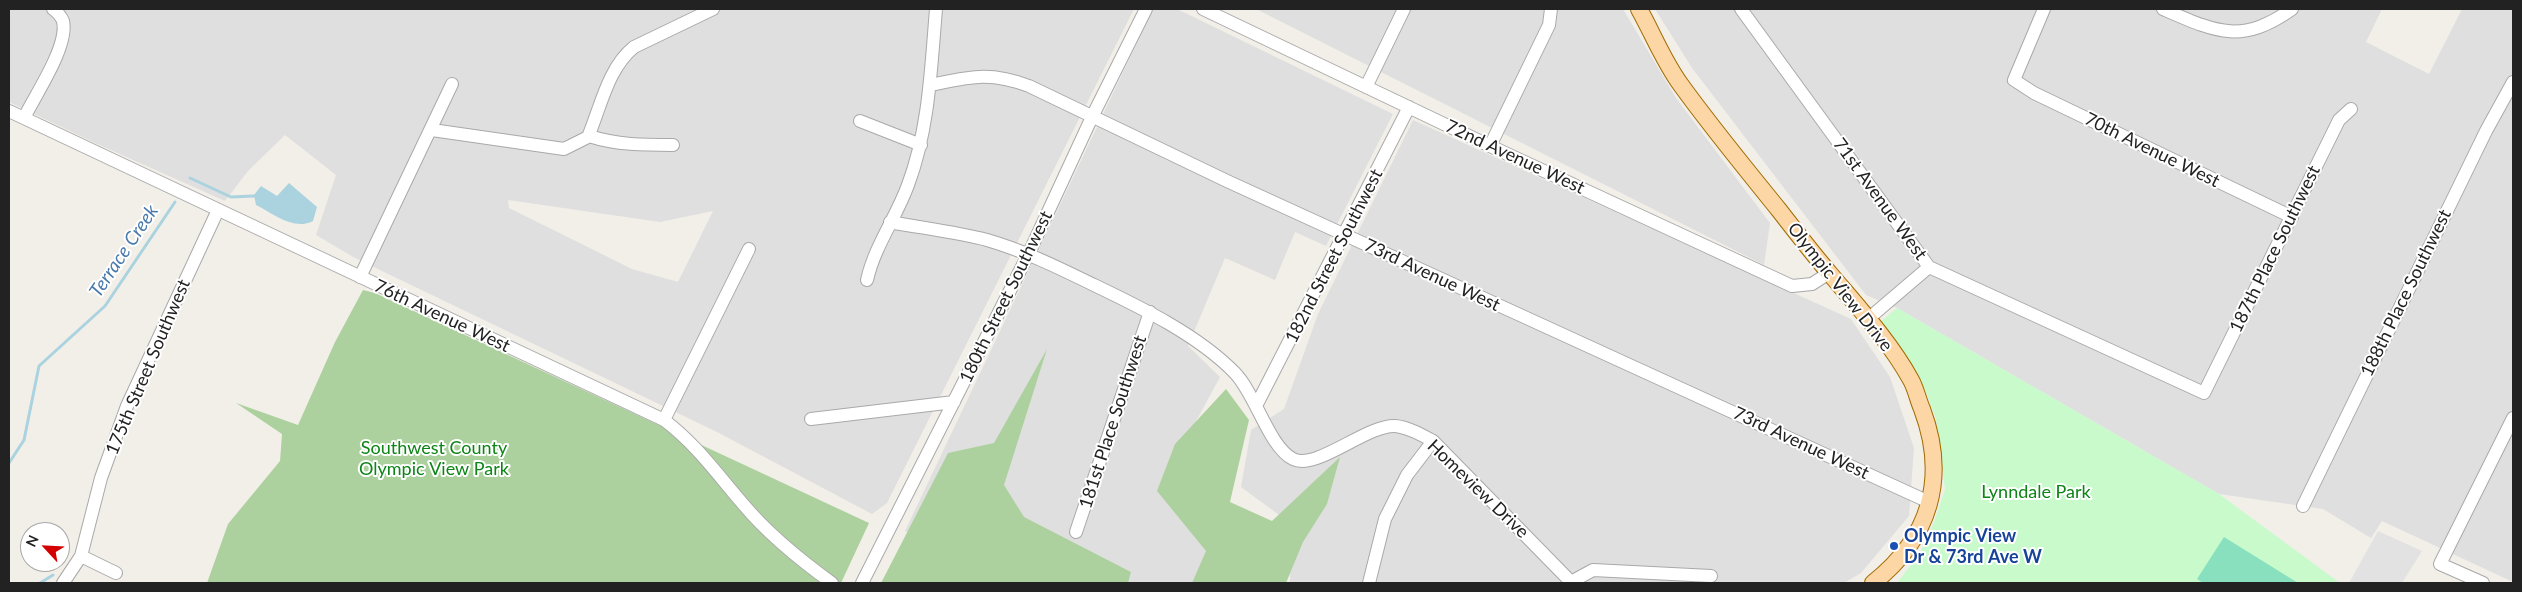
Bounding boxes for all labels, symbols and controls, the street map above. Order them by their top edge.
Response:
street label: 70th Avenue West [2081,108,2223,192]
street label: 72nd Avenue West [1442,115,1588,199]
street label: 71st Avenue West [1829,134,1931,264]
street label: 187th Place Southwest [2225,162,2325,336]
street label: 182nd Street Southwest [1281,165,1387,347]
water label: Terrace Creek [85,200,163,302]
street label: 188th Place Southwest [2356,206,2456,380]
street label: 180th Street Southwest [955,208,1057,386]
street label: Olympic View Drive [1783,218,1897,356]
street label: 73rd Avenue West [1361,234,1503,316]
street label: 76th Avenue West [371,275,513,357]
street label: 175th Street Southwest [101,276,195,458]
street label: 181st Place Southwest [1075,333,1151,511]
street label: 73rd Avenue West [1730,402,1872,484]
street label: Homeview Drive [1423,435,1533,543]
park label: Southwest County Olympic View Park [359,437,509,479]
park label: Lynndale Park [1981,481,2091,503]
north arrow [20,522,70,572]
place label: Olympic View Dr & 73rd Ave W [1904,525,2042,568]
text: N [22,532,42,549]
marker: Olympic View Dr & 73rd Ave W [1888,540,1900,552]

